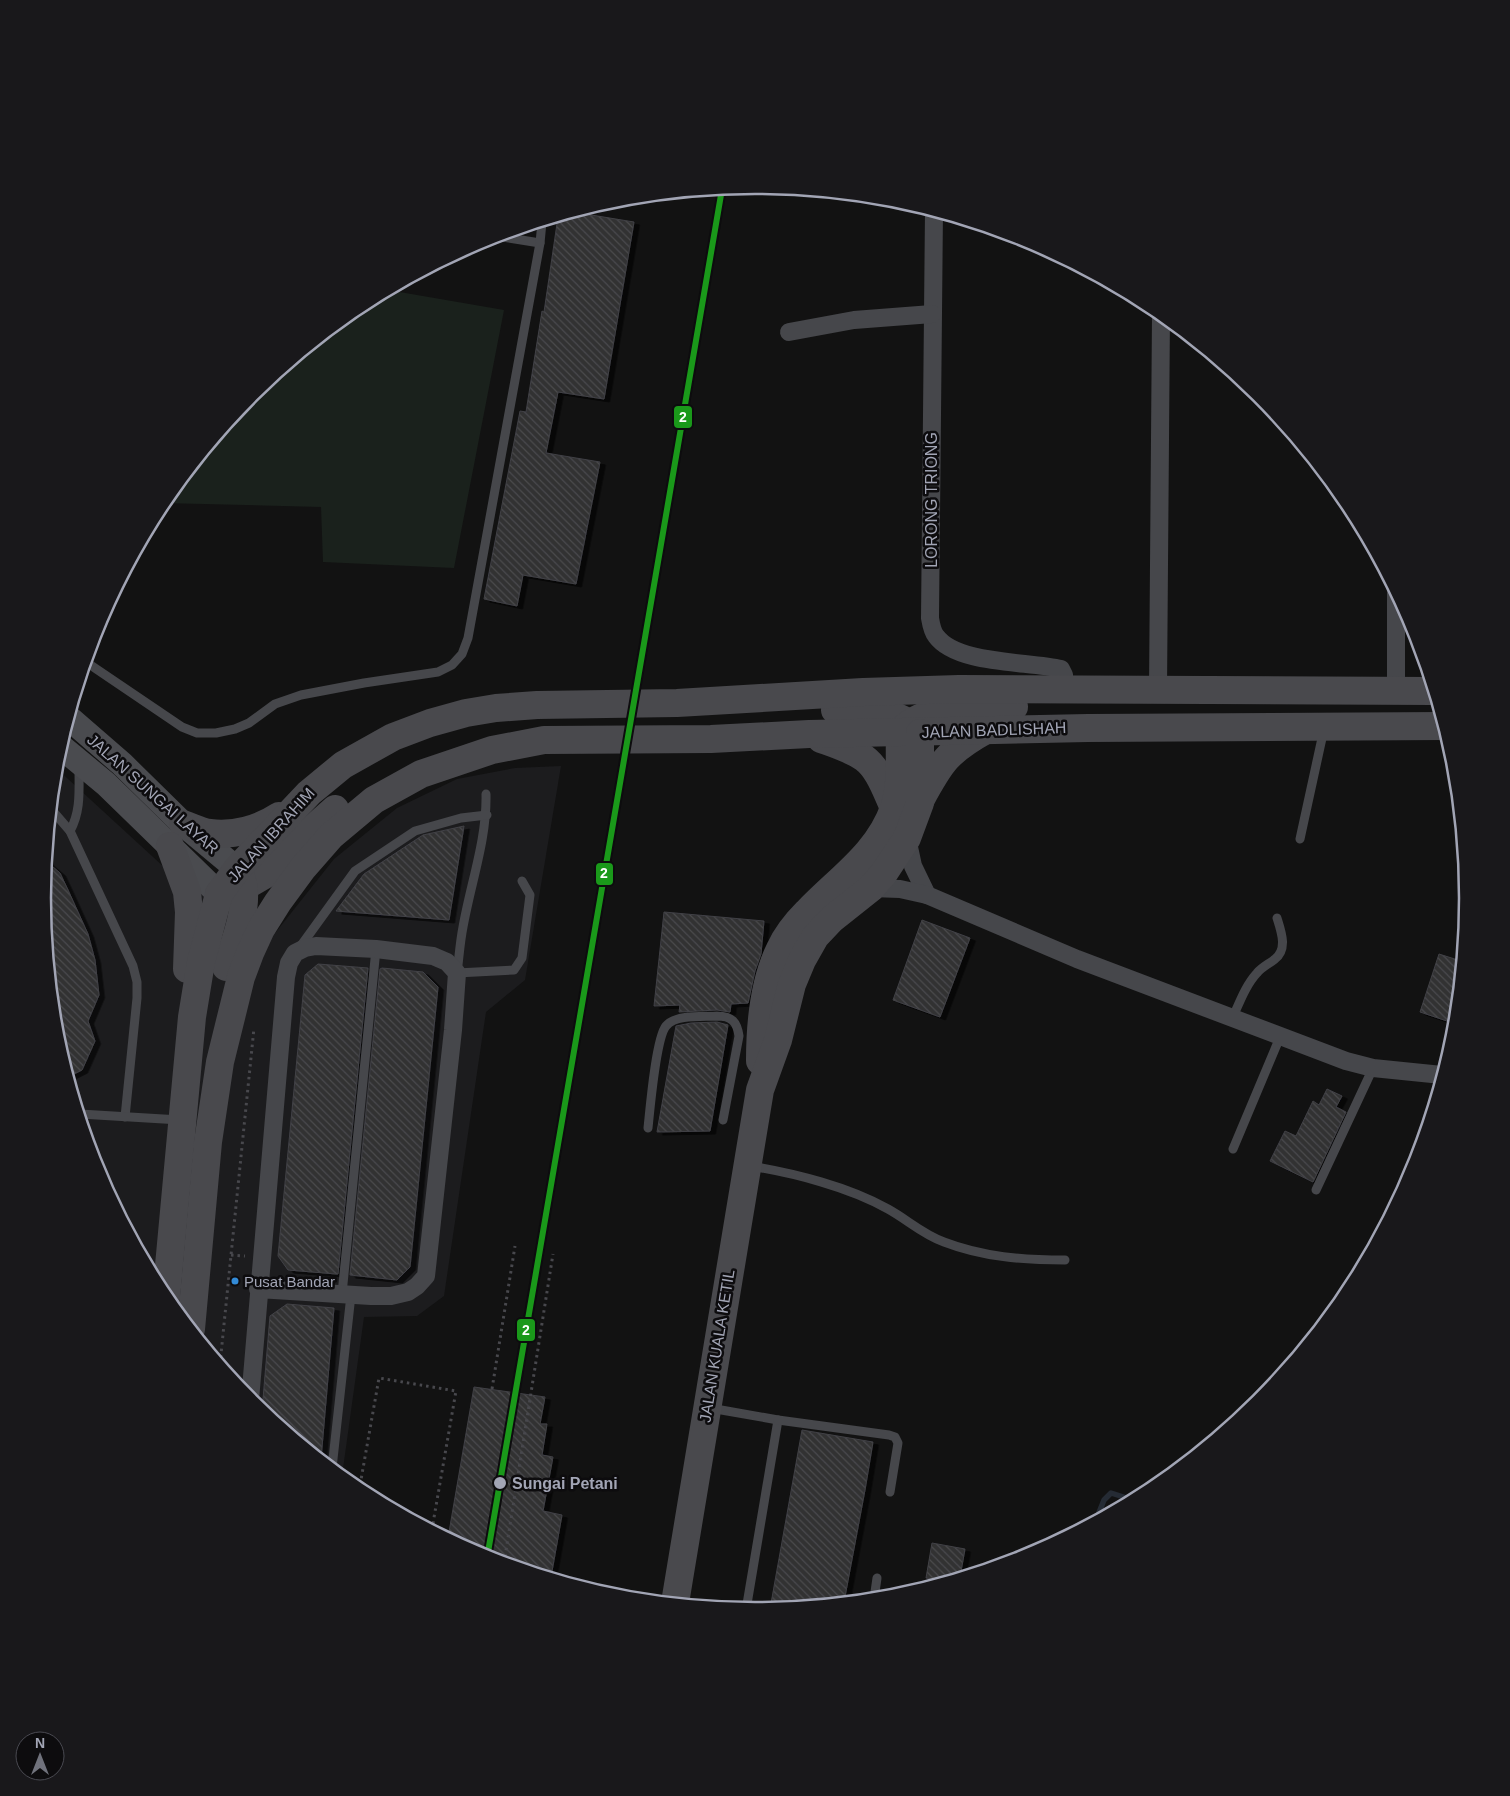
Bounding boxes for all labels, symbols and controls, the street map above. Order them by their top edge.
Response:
line badge: 2 [673,405,693,429]
text: 2 [679,409,687,425]
street label: LORONG TRIONG [923,432,940,568]
street label: JALAN BADLISHAH [921,719,1067,741]
street label: JALAN SUNGAI LAYAR [84,731,222,857]
street label: JALAN IBRAHIM [224,784,318,886]
line badge: 2 [595,862,614,886]
text: 2 [600,865,608,881]
street label: JALAN KUALA KETIL [697,1268,738,1424]
place label: Pusat Bandar [244,1273,335,1290]
marker: Pusat Bandar [230,1276,240,1286]
line badge: 2 [516,1318,536,1342]
text: 2 [522,1322,530,1338]
marker: Sungai Petani [492,1475,508,1491]
place label: Sungai Petani [512,1475,618,1492]
north arrow [15,1731,65,1781]
text: N [35,1735,45,1751]

